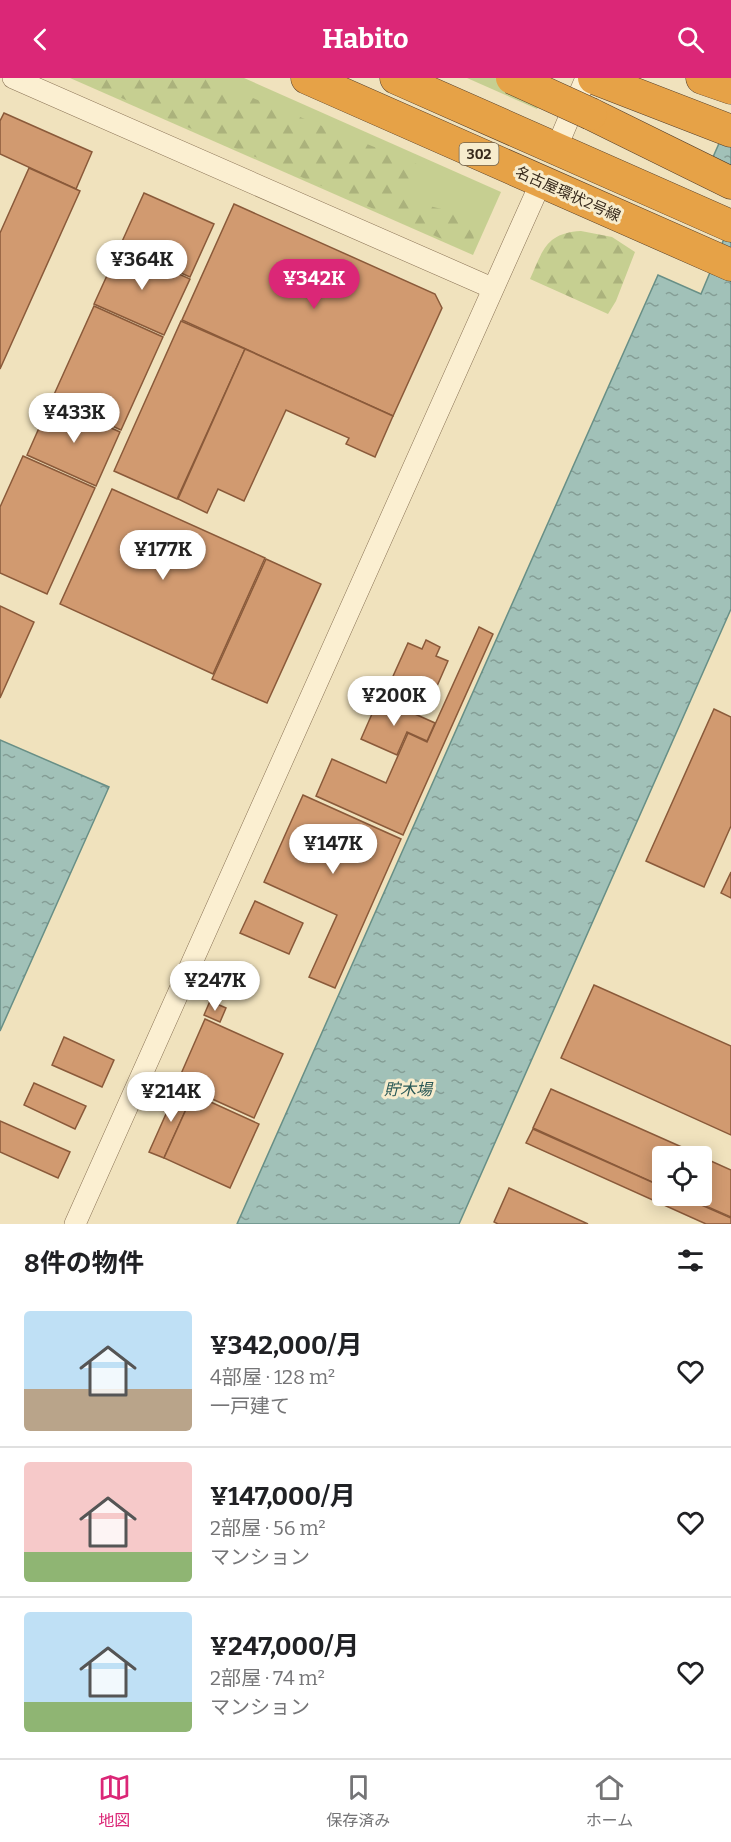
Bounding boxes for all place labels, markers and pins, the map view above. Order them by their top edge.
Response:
pin: ¥364K [100,240,184,291]
pin: ¥342K [272,259,356,310]
pin: ¥433K [32,393,116,444]
pin: ¥177K [121,530,205,581]
pin: ¥200K [352,676,436,727]
pin: ¥147K [291,824,375,875]
pin: ¥247K [173,961,257,1012]
pin: ¥214K [129,1072,213,1123]

